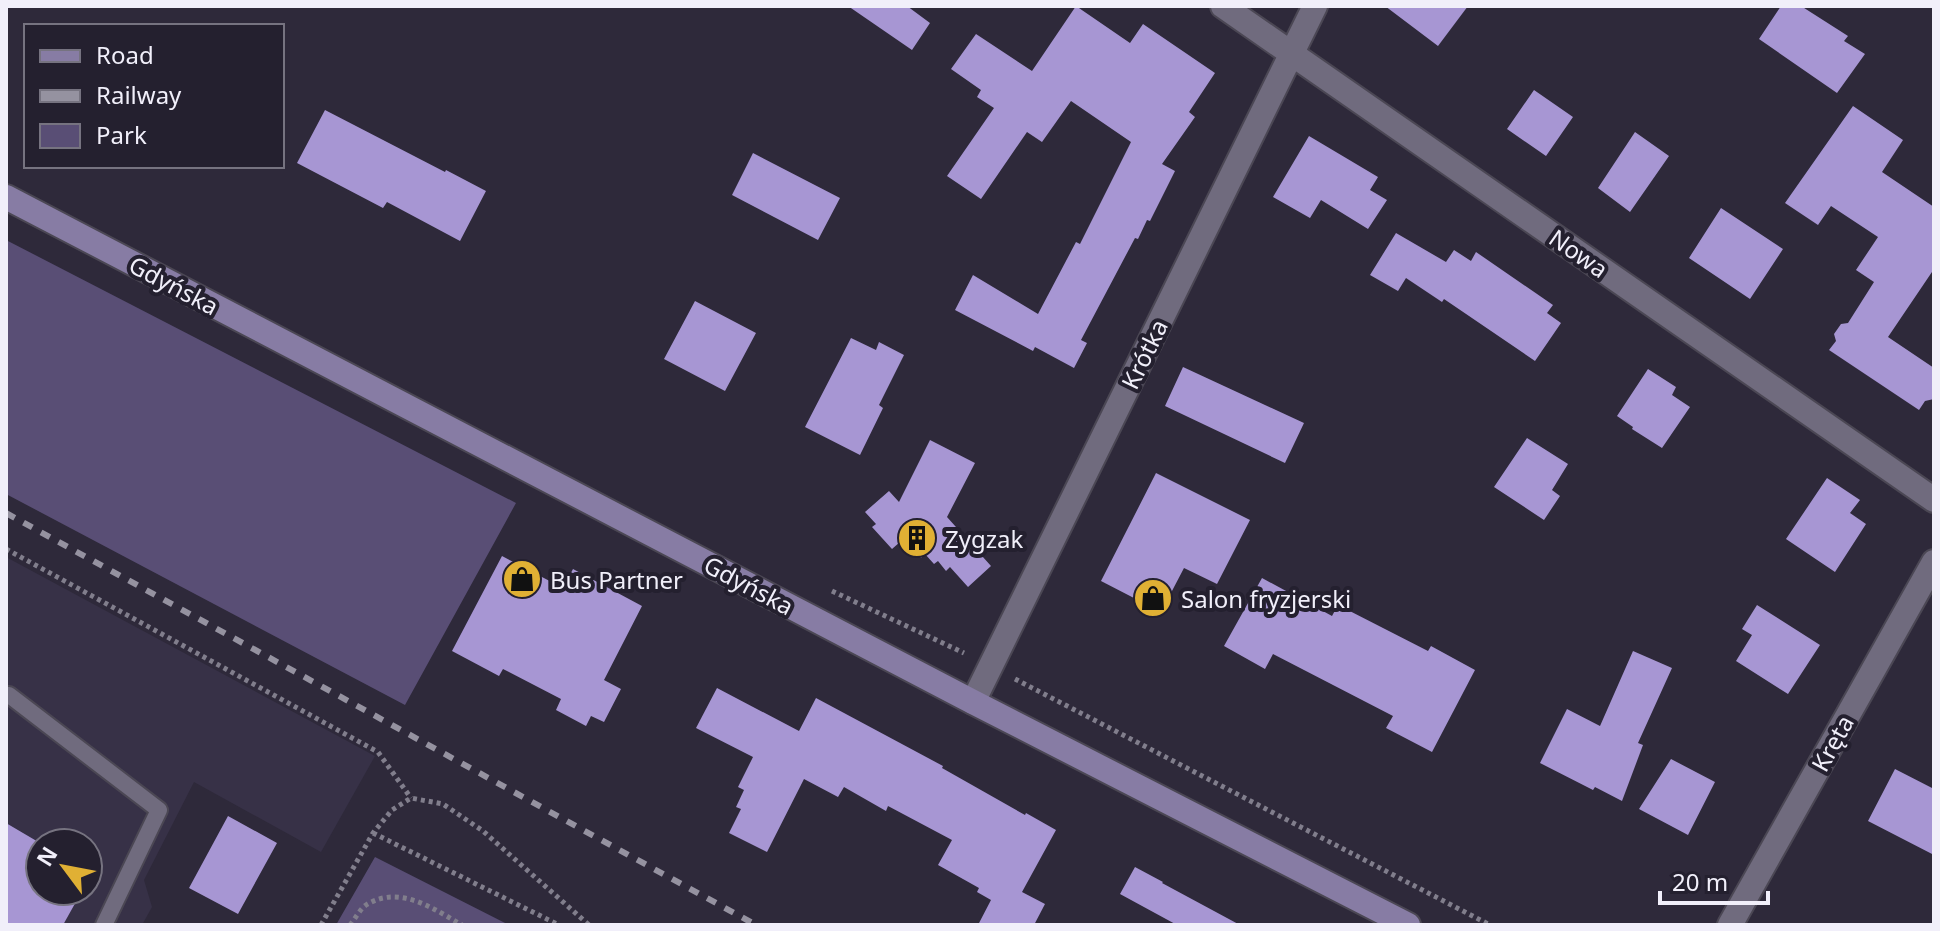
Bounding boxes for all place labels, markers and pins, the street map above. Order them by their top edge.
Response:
building icon: Zygzak [896,517,938,559]
place label: Zygzak [945,522,1023,555]
shop icon: Bus Partner [501,558,543,600]
place label: Bus Partner [550,563,683,596]
shop icon: Salon fryzjerski [1132,577,1174,619]
place label: Salon fryzjerski [1181,582,1351,615]

